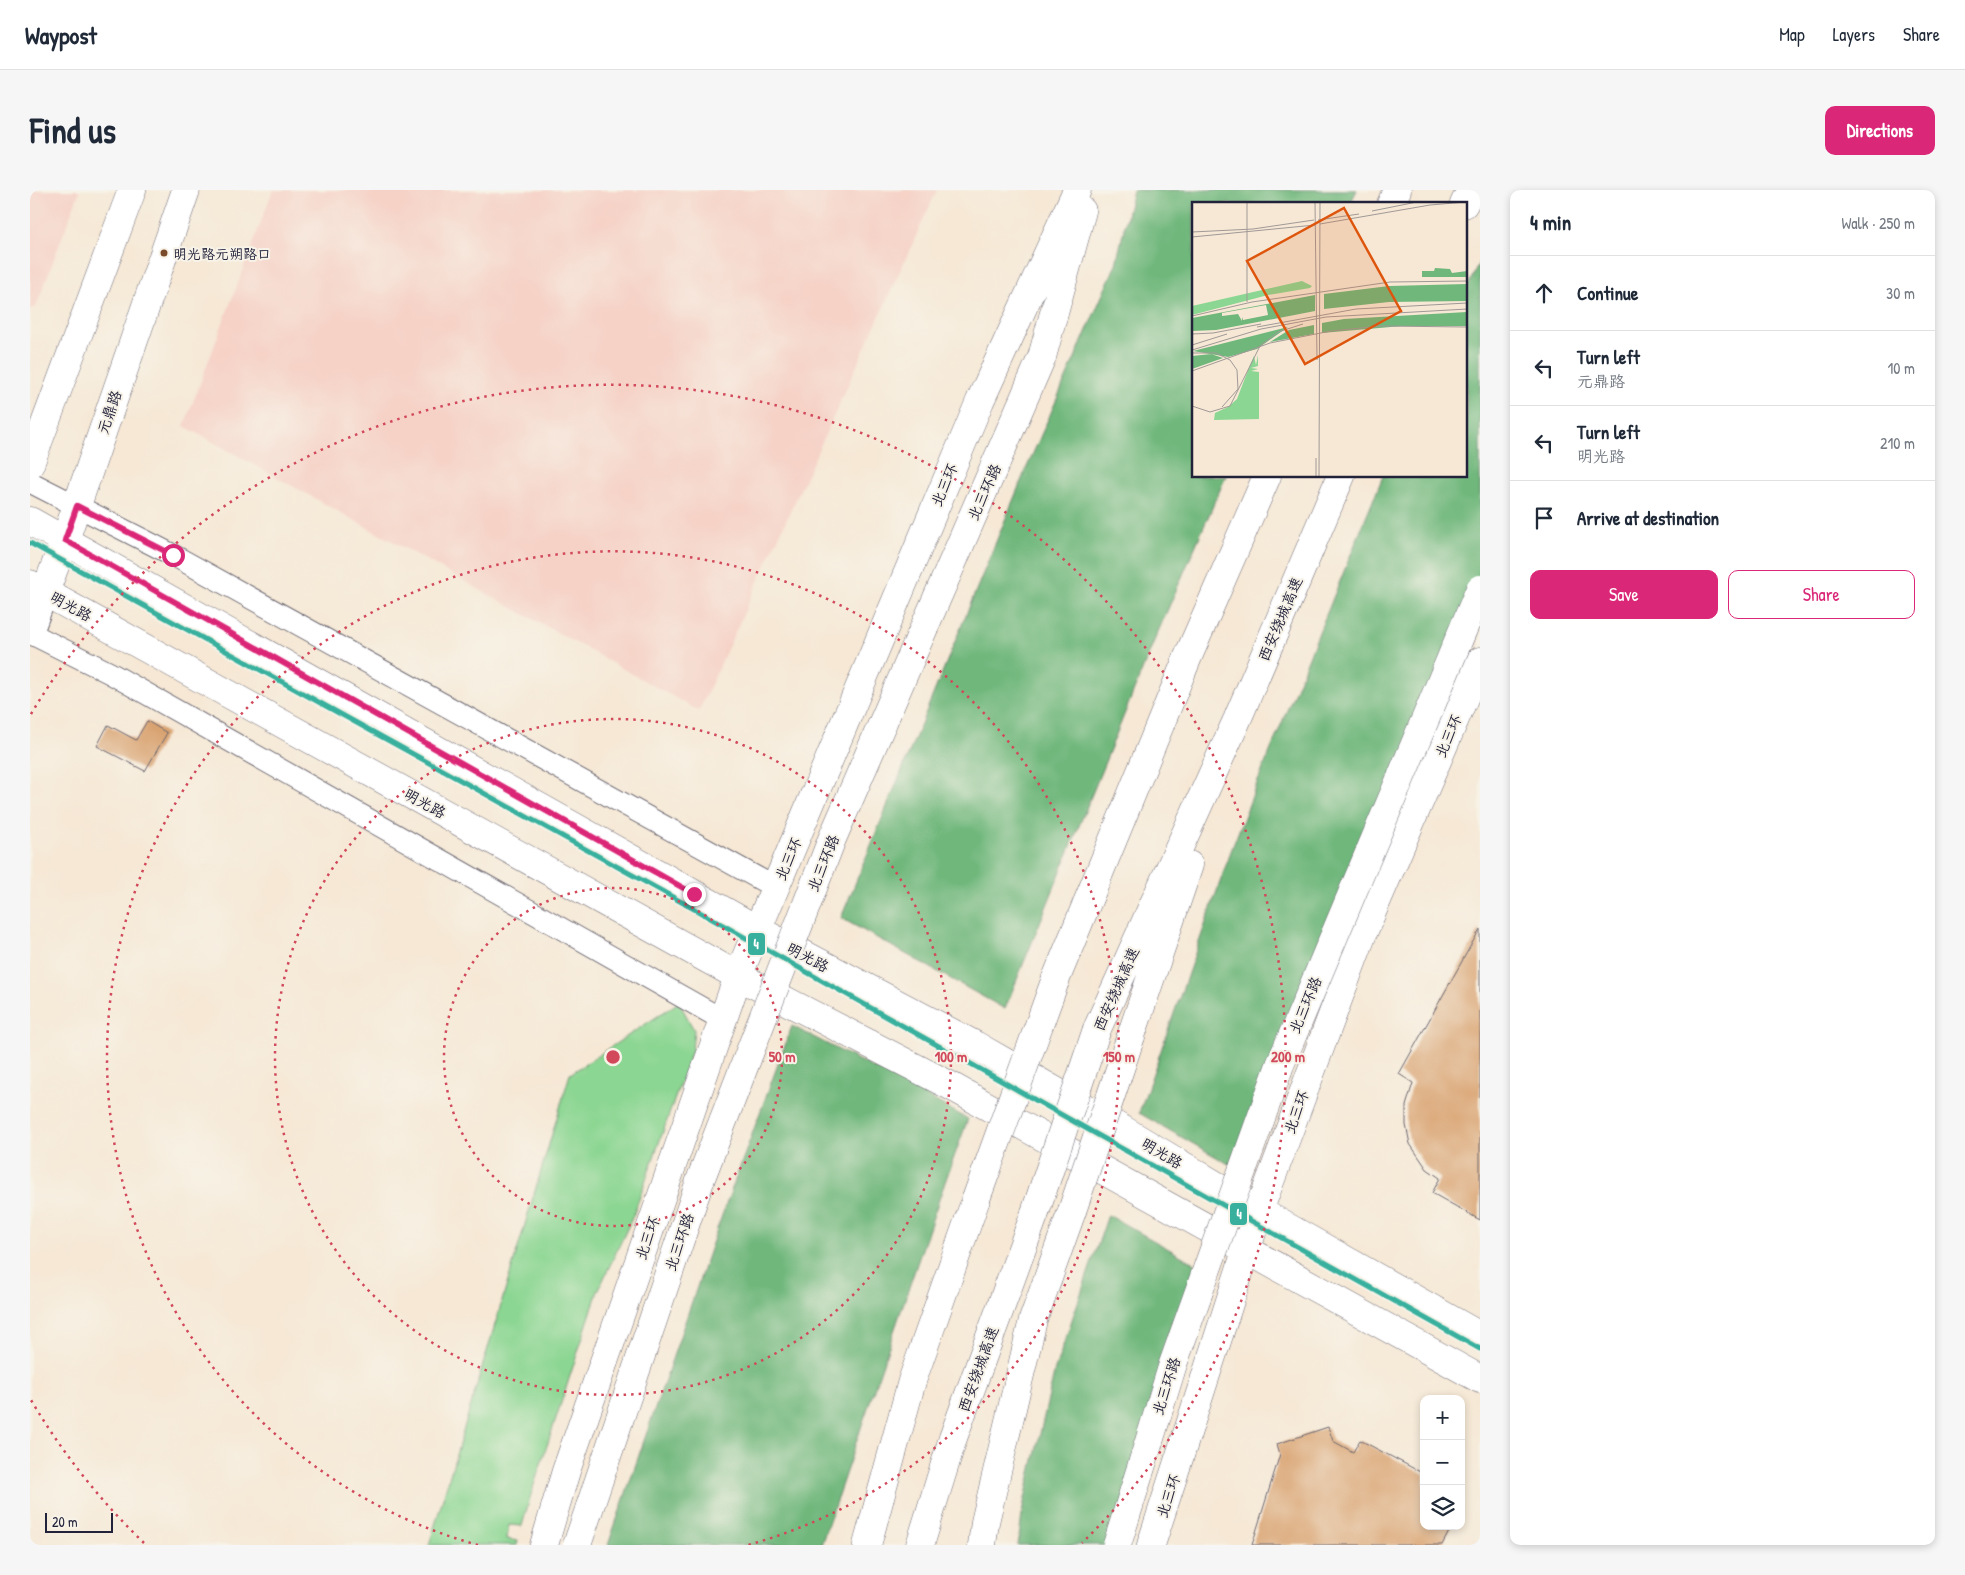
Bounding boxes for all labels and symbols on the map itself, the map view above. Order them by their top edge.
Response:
inset map [1192,202,1468,478]
place label: 明光路元朔路口 [173,244,271,263]
marker: 明光路元朔路口 [159,248,169,258]
street label: 元鼎路 [92,387,126,437]
street label: 北三环 [926,460,962,510]
street label: 北三环路 [962,460,1006,524]
route start [162,544,185,567]
street label: 西安绕城高速 [1253,573,1307,665]
street label: 明光路 [46,586,96,626]
street label: 北三环 [1430,711,1466,761]
street label: 明光路 [400,783,450,823]
street label: 北三环路 [802,831,844,895]
street label: 北三环 [770,834,806,884]
route end [683,883,706,906]
line badge: 4 [747,932,766,956]
text: 4 [753,934,759,953]
street label: 明光路 [783,937,833,977]
street label: 西安绕城高速 [1088,944,1144,1034]
street label: 北三环路 [1284,973,1326,1037]
text: 50 m [769,1046,795,1067]
text: 100 m [935,1046,967,1067]
text: 150 m [1103,1046,1135,1067]
text: 200 m [1271,1046,1305,1067]
centre of rings [604,1048,622,1066]
street label: 北三环 [1278,1087,1314,1137]
street label: 明光路 [1137,1132,1187,1174]
line badge: 4 [1229,1202,1248,1226]
text: 4 [1236,1204,1242,1223]
street label: 北三环路 [659,1210,699,1274]
street label: 北三环 [630,1213,664,1263]
street label: 西安绕城高速 [953,1323,1003,1415]
street label: 北三环路 [1147,1354,1185,1418]
street label: 北三环 [1151,1471,1185,1521]
scale bar [45,1510,112,1533]

